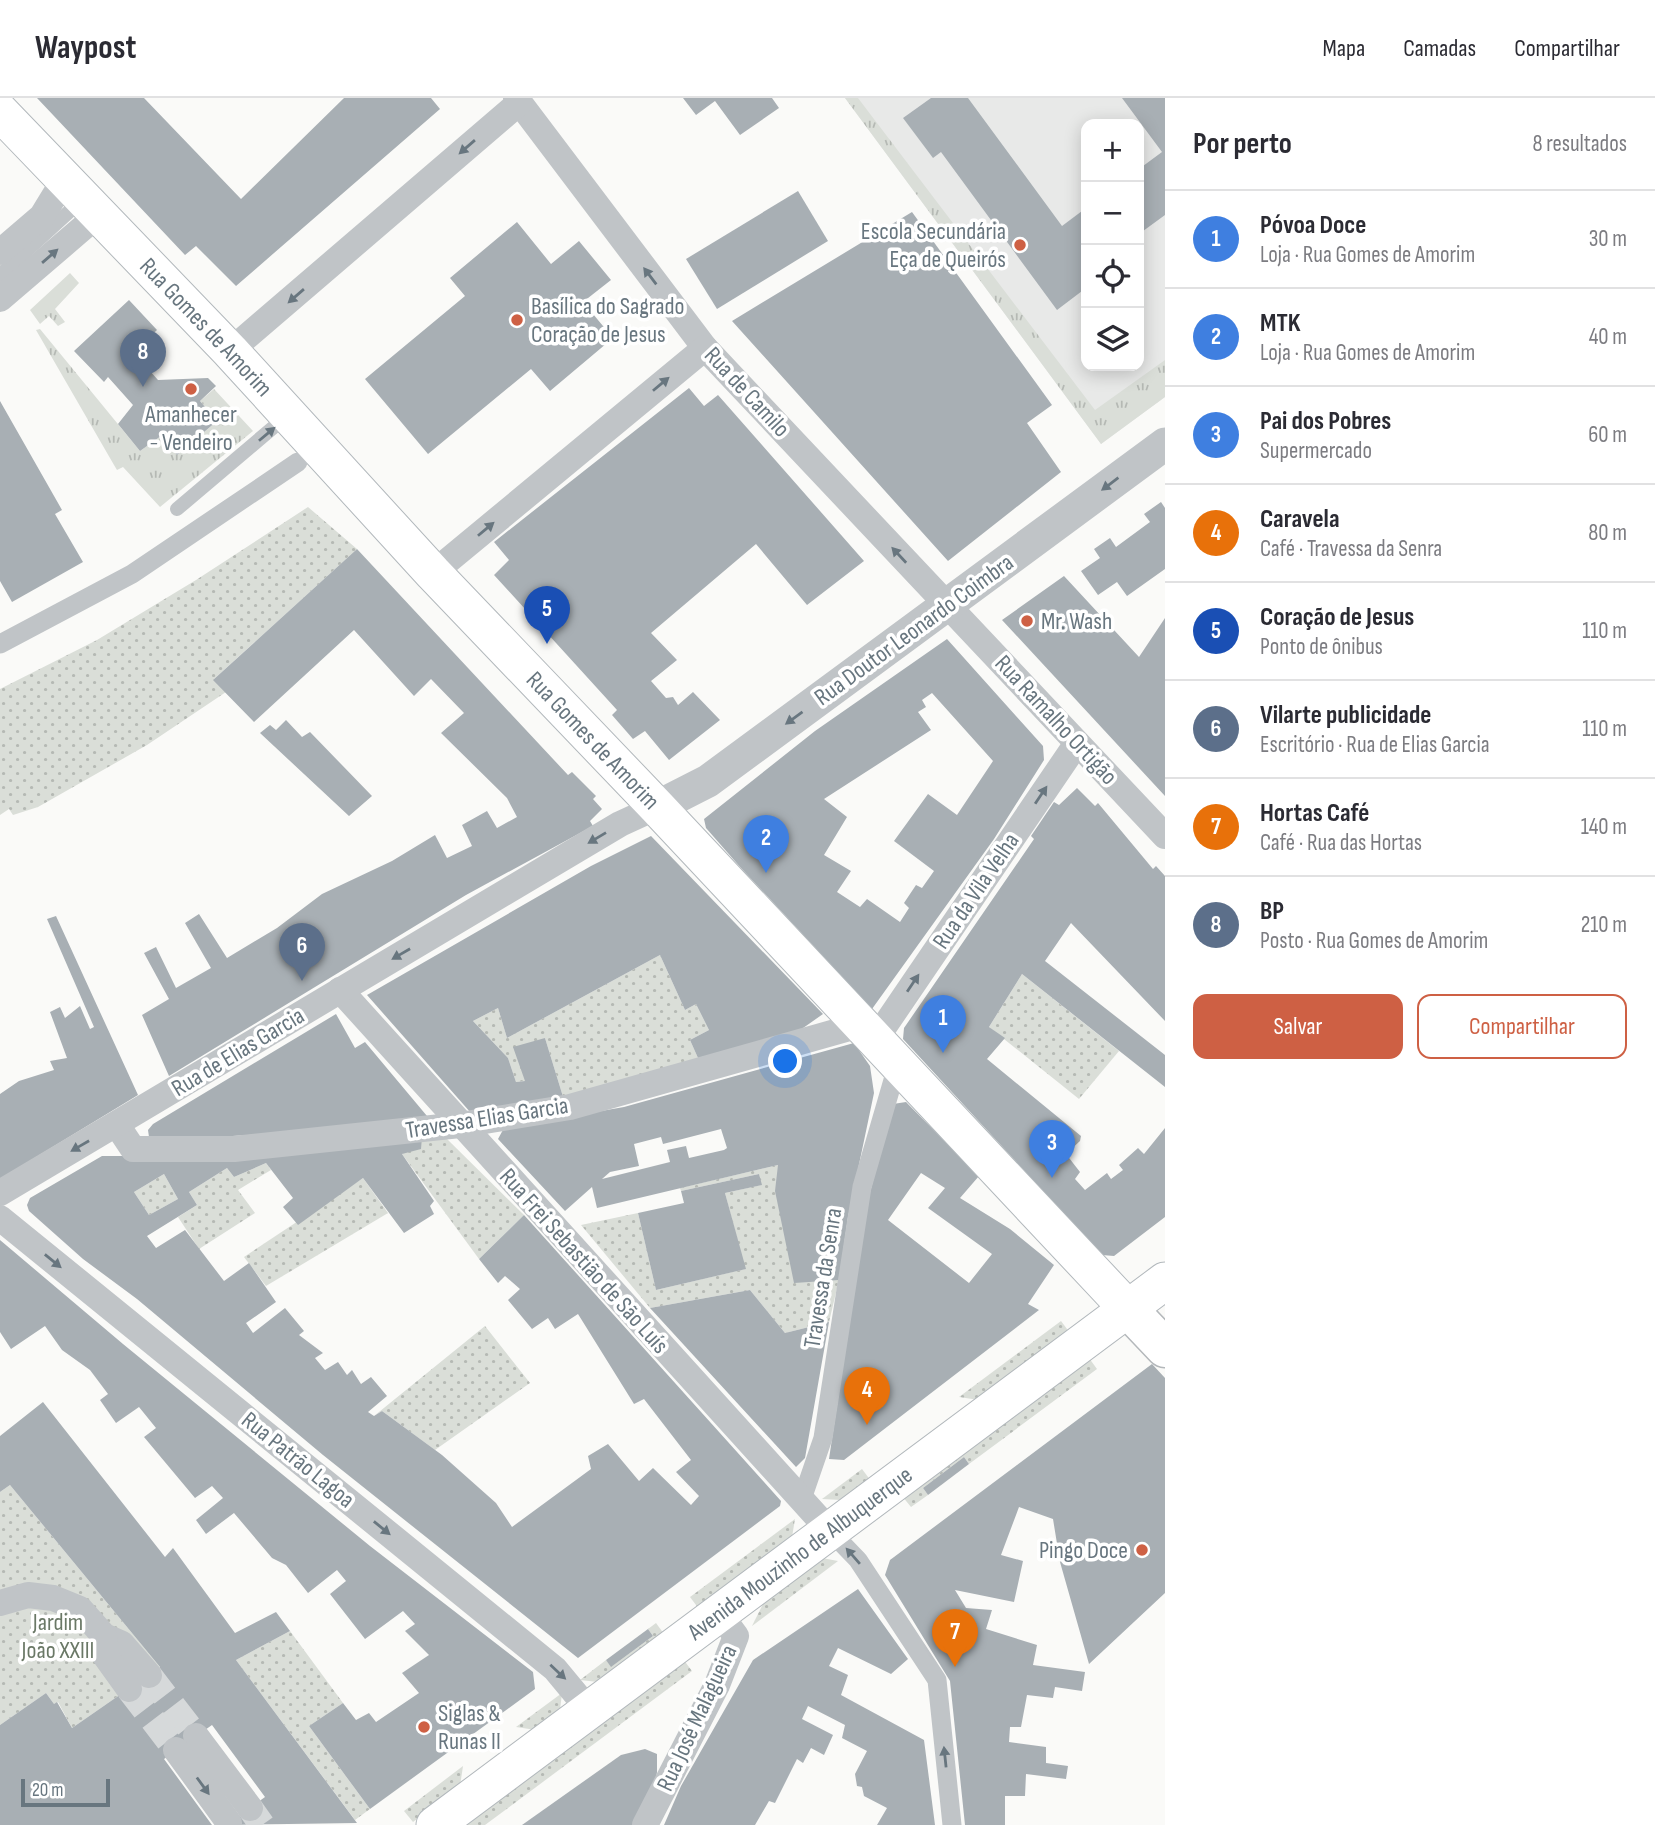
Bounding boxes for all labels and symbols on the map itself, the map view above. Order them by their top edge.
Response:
one-way arrow [459,139,476,154]
place label: Escola Secundária Eça de Queirós [861,217,1006,274]
marker: Escola Secundária Eça de Queirós [1012,237,1028,253]
one-way arrow [41,249,58,264]
street label: Rua Gomes de Amorim [134,252,279,402]
one-way arrow [643,267,658,285]
one-way arrow [287,288,304,303]
place label: Basílica do Sagrado Coração de Jesus [531,292,684,349]
marker: Basílica do Sagrado Coração de Jesus [509,312,525,328]
pin: 8 [120,329,166,387]
street label: Rua de Camilo [698,341,796,443]
one-way arrow [652,377,670,392]
marker: Amanhecer - Vendeiro [183,381,199,397]
place label: Amanhecer - Vendeiro [144,400,237,457]
one-way arrow [257,426,275,441]
one-way arrow [1101,477,1119,491]
one-way arrow [476,522,494,537]
one-way arrow [891,546,907,564]
street label: Rua Doutor Leonardo Coimbra [809,548,1019,712]
pin: 5 [524,586,570,644]
place label: Mr. Wash [1041,607,1112,636]
marker: Mr. Wash [1019,613,1035,629]
street label: Rua Ramalho Ortigão [989,649,1123,791]
street label: Rua Gomes de Amorim [520,665,666,815]
one-way arrow [784,711,803,725]
one-way arrow [1034,786,1048,804]
pin: 2 [743,815,789,873]
street label: Rua da Vila Velha [927,827,1025,955]
one-way arrow [587,832,606,844]
pin: 6 [279,923,325,981]
one-way arrow [392,948,411,960]
one-way arrow [907,974,920,993]
pin: 1 [920,995,966,1053]
street label: Rua de Elias Garcia [166,1001,310,1103]
your location [768,1044,802,1078]
street label: Travessa Elias Garcia [404,1091,570,1145]
pin: 3 [1029,1120,1075,1178]
one-way arrow [70,1140,90,1152]
street label: Rua Frei Sebastião de São Luís [493,1163,675,1359]
street label: Travessa da Senra [798,1206,848,1350]
one-way arrow [44,1253,61,1268]
pin: 4 [844,1367,890,1425]
street label: Rua Patrão Lagoa [236,1406,360,1514]
street label: Avenida Mouzinho de Albuquerque [681,1460,918,1647]
one-way arrow [373,1520,390,1535]
place label: Pingo Doce [1039,1536,1128,1565]
marker: Pingo Doce [1134,1542,1150,1558]
one-way arrow [845,1547,861,1565]
park label: Jardim João XXIII [21,1608,94,1665]
pin: 7 [932,1609,978,1667]
street label: Rua José Malagueira [651,1640,743,1796]
one-way arrow [549,1664,566,1681]
place label: Siglas & Runas II [438,1699,501,1756]
marker: Siglas & Runas II [416,1719,432,1735]
one-way arrow [939,1746,950,1768]
scale bar [21,1776,110,1808]
one-way arrow [195,1777,209,1795]

